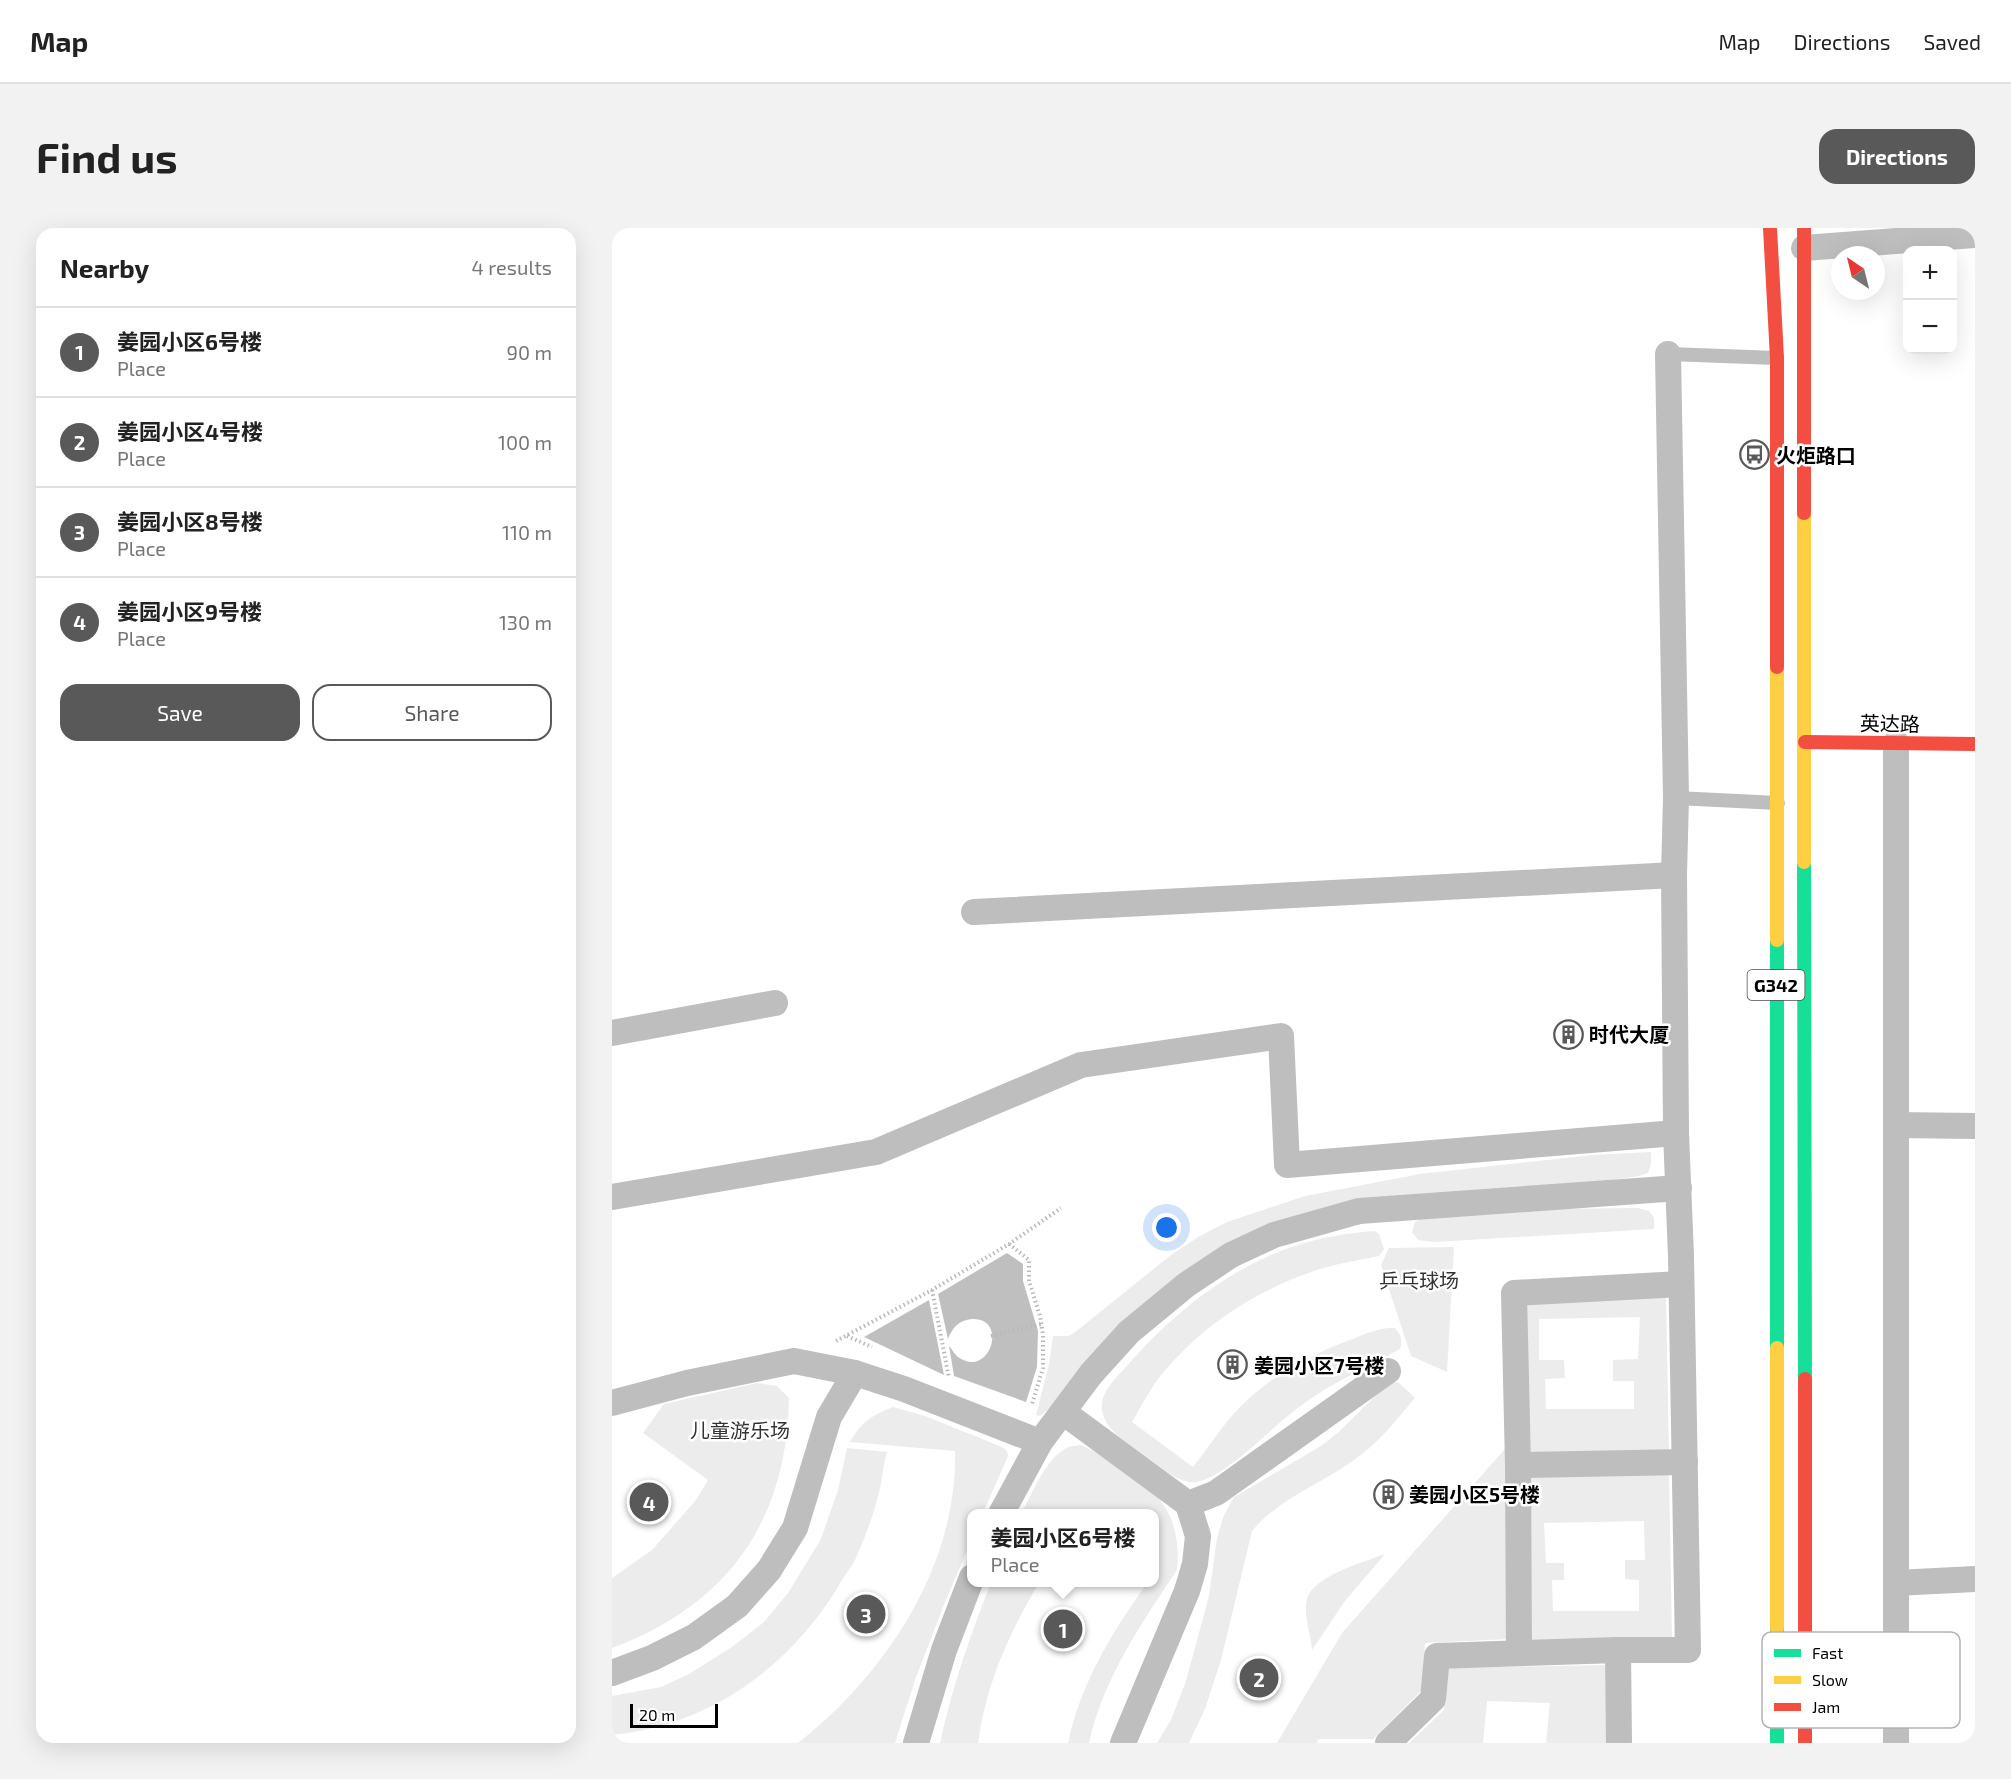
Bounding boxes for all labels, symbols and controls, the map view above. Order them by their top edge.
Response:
text: Map [30,24,88,58]
text: Map [1718,29,1761,54]
text: Directions [1794,29,1890,54]
text: Saved [1923,29,1981,54]
button: Directions [1819,129,1975,184]
text: Find us [36,131,178,181]
north arrow [1831,246,1885,300]
map controls [1903,246,1957,354]
button: + [1903,246,1957,300]
text: Nearby [60,252,149,283]
text: 4 results [472,255,552,279]
button: − [1903,300,1957,354]
text: 姜园小区6号楼 [117,328,262,354]
text: 1 [75,340,84,364]
text: 90 m [507,340,552,364]
text: Place [117,356,166,380]
text: 姜园小区4号楼 [117,418,263,444]
text: 2 [74,430,85,454]
text: 100 m [498,430,552,454]
bus stop icon: 火炬路口 [1739,439,1771,471]
place label: 火炬路口 [1776,443,1856,467]
text: Place [117,446,166,470]
text: 姜园小区8号楼 [117,508,263,534]
text: 3 [74,520,85,544]
text: 110 m [502,520,552,544]
text: Place [117,536,166,560]
text: 姜园小区9号楼 [117,598,262,624]
text: 4 [73,610,86,634]
text: 130 m [499,610,552,634]
text: Place [117,626,166,650]
button: Save [60,684,300,741]
button: Share [312,684,552,741]
street label: 英达路 [1860,710,1920,736]
road number: G342 [1748,970,1804,1000]
building icon: 时代大厦 [1552,1018,1584,1050]
place label: 时代大厦 [1589,1022,1669,1046]
your location [1152,1213,1181,1242]
park label: 乒乓球场 [1379,1268,1459,1292]
building icon: 姜园小区7号楼 [1217,1349,1249,1381]
place label: 姜园小区7号楼 [1254,1353,1385,1377]
park label: 儿童游乐场 [690,1418,790,1442]
building icon: 姜园小区5号楼 [1372,1478,1404,1510]
pin: 4 [630,1480,669,1524]
place label: 姜园小区5号楼 [1409,1482,1540,1506]
popup [967,1509,1159,1587]
text: 姜园小区6号楼 [991,1524,1135,1550]
text: Place [991,1552,1040,1576]
pin: 3 [846,1592,886,1636]
pin: 1 [1044,1606,1082,1652]
legend [1762,1632,1960,1728]
text: Fast [1812,1643,1843,1662]
pin: 2 [1240,1656,1278,1700]
text: Slow [1812,1670,1848,1689]
text: Jam [1812,1697,1840,1716]
scale bar [630,1701,718,1728]
text: 20 m [639,1705,675,1724]

